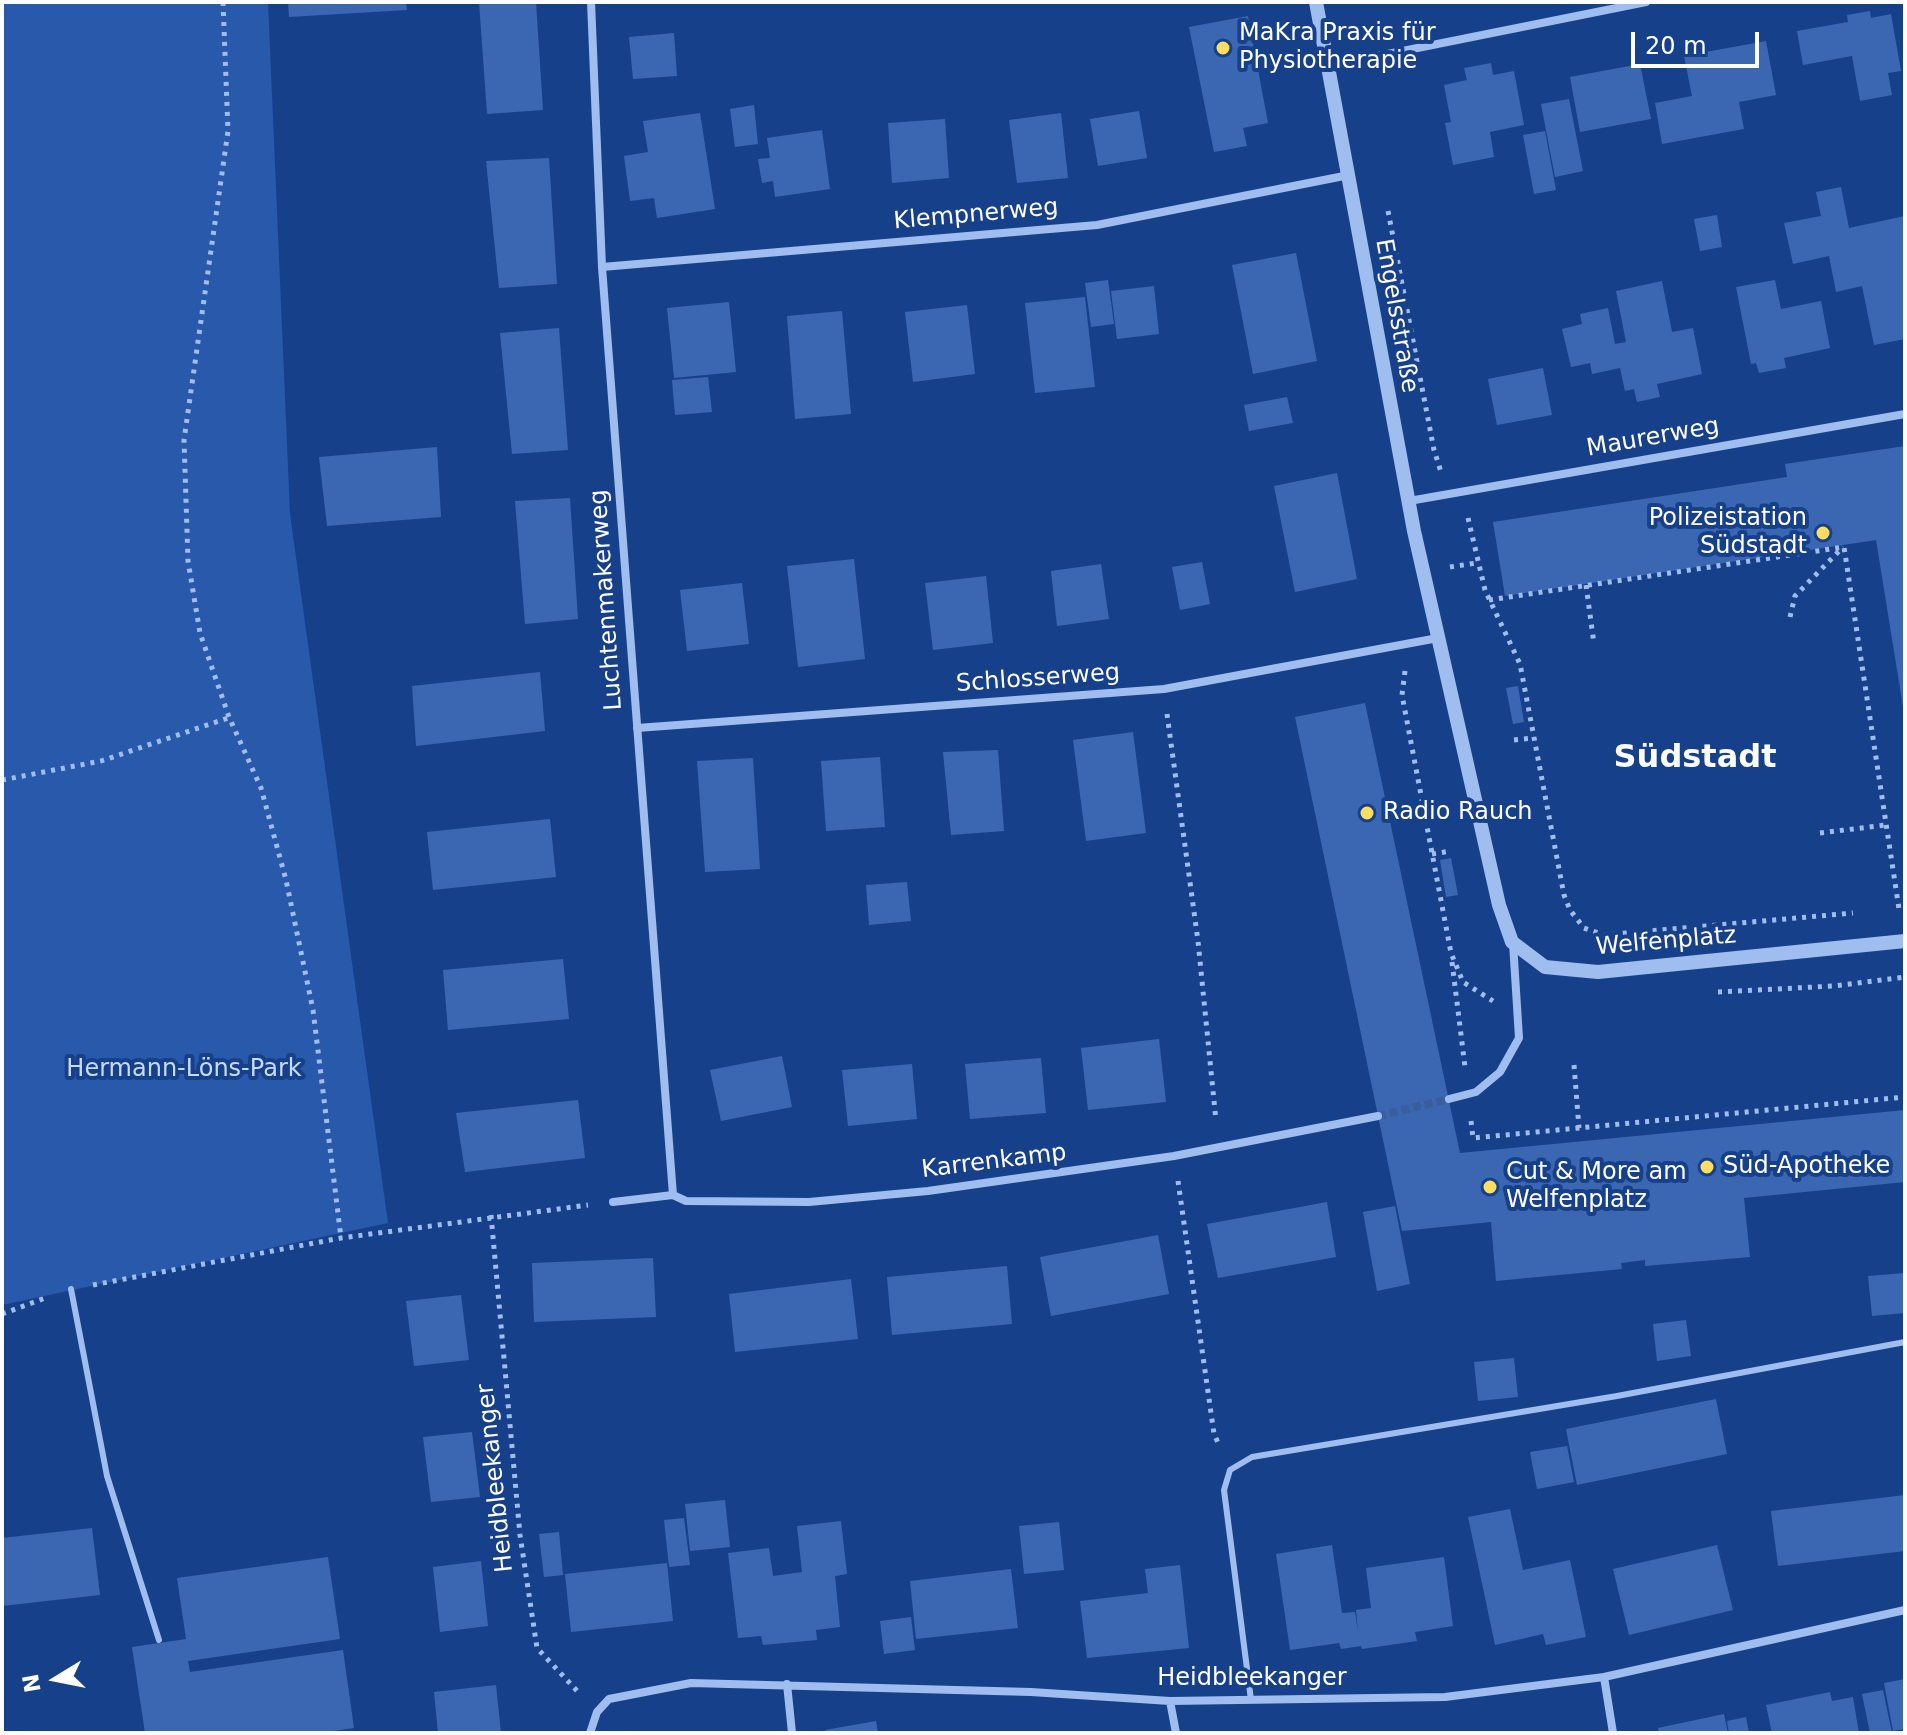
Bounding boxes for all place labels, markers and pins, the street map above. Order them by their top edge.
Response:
place label: MaKra Praxis für Physiotherapie [1239,20,1436,76]
marker: MaKra Praxis für Physiotherapie [1214,39,1232,57]
place label: Polizeistation Südstadt [1649,505,1807,561]
marker: Polizeistation Südstadt [1814,524,1832,542]
place label: Radio Rauch [1383,799,1533,827]
marker: Radio Rauch [1358,804,1376,822]
place label: Süd-Apotheke [1723,1153,1890,1181]
marker: Süd-Apotheke [1698,1158,1716,1176]
place label: Cut & More am Welfenplatz [1506,1159,1687,1215]
marker: Cut & More am Welfenplatz [1481,1178,1499,1196]

